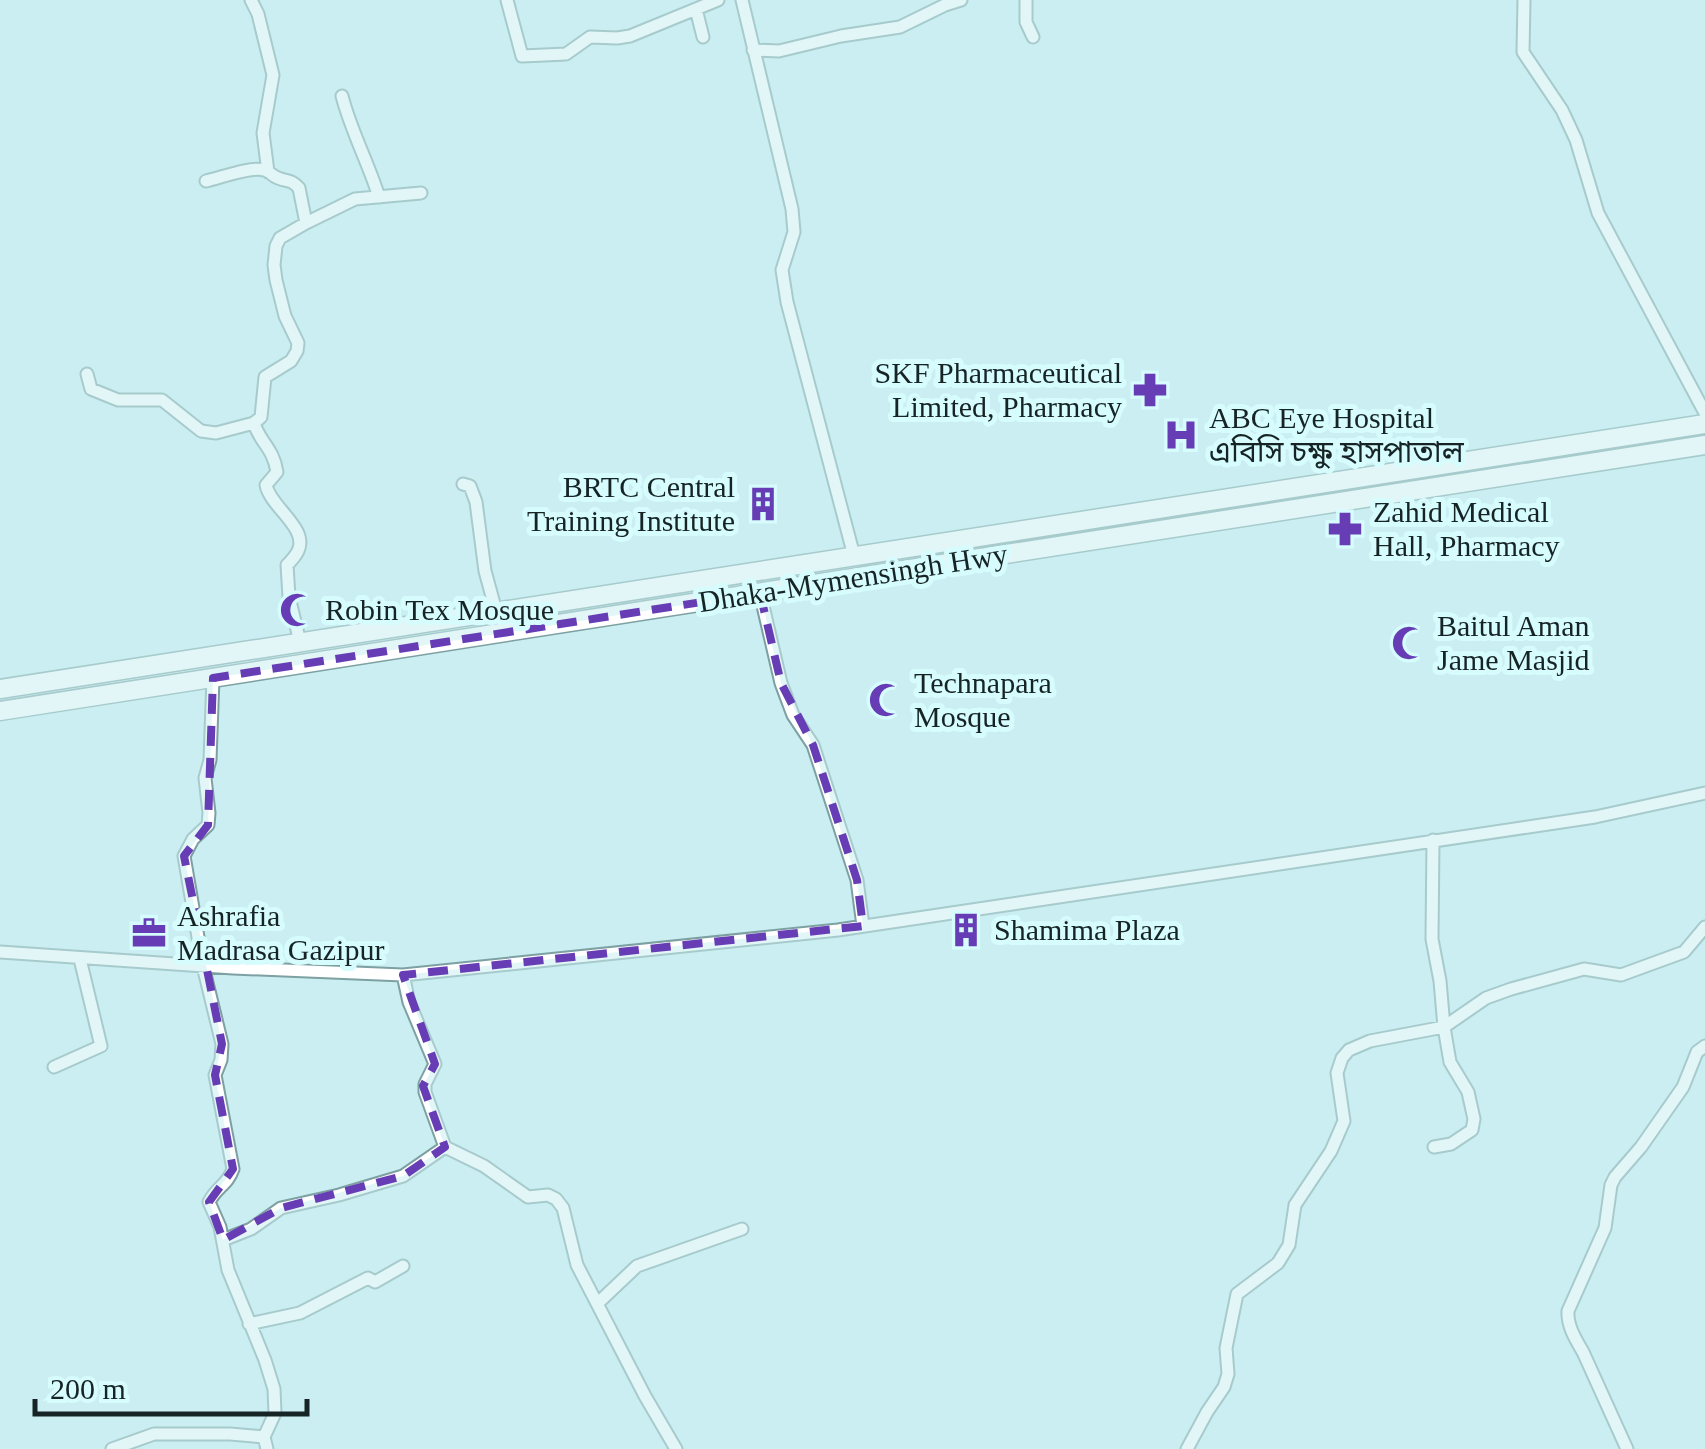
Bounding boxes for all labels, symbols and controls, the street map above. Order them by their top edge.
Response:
place label: SKF Pharmaceutical Limited, Pharmacy [875,356,1122,423]
pharmacy icon: SKF Pharmaceutical Limited, Pharmacy [1131,371,1169,409]
place label: ABC Eye Hospital এবিসি চক্ষু হাসপাতাল [1209,401,1465,469]
hospital icon: ABC Eye Hospital এবিসি চক্ষু হাসপাতাল [1162,416,1200,454]
place label: BRTC Central Training Institute [527,470,735,537]
building icon: BRTC Central Training Institute [744,485,782,523]
place label: Zahid Medical Hall, Pharmacy [1373,495,1560,562]
pharmacy icon: Zahid Medical Hall, Pharmacy [1326,510,1364,548]
street label: Dhaka-Mymensingh Hwy [696,537,1010,618]
mosque icon: Robin Tex Mosque [278,591,316,629]
place label: Robin Tex Mosque [325,593,554,626]
place label: Baitul Aman Jame Masjid [1437,609,1590,676]
mosque icon: Baitul Aman Jame Masjid [1390,624,1428,662]
place label: Technapara Mosque [914,666,1052,733]
mosque icon: Technapara Mosque [867,681,905,719]
place label: Ashrafia Madrasa Gazipur [177,899,384,966]
building icon: Shamima Plaza [947,911,985,949]
place label: Shamima Plaza [994,913,1180,946]
office icon: Ashrafia Madrasa Gazipur [130,914,168,952]
scale bar [35,1354,308,1416]
text: 200 m [50,1372,126,1405]

